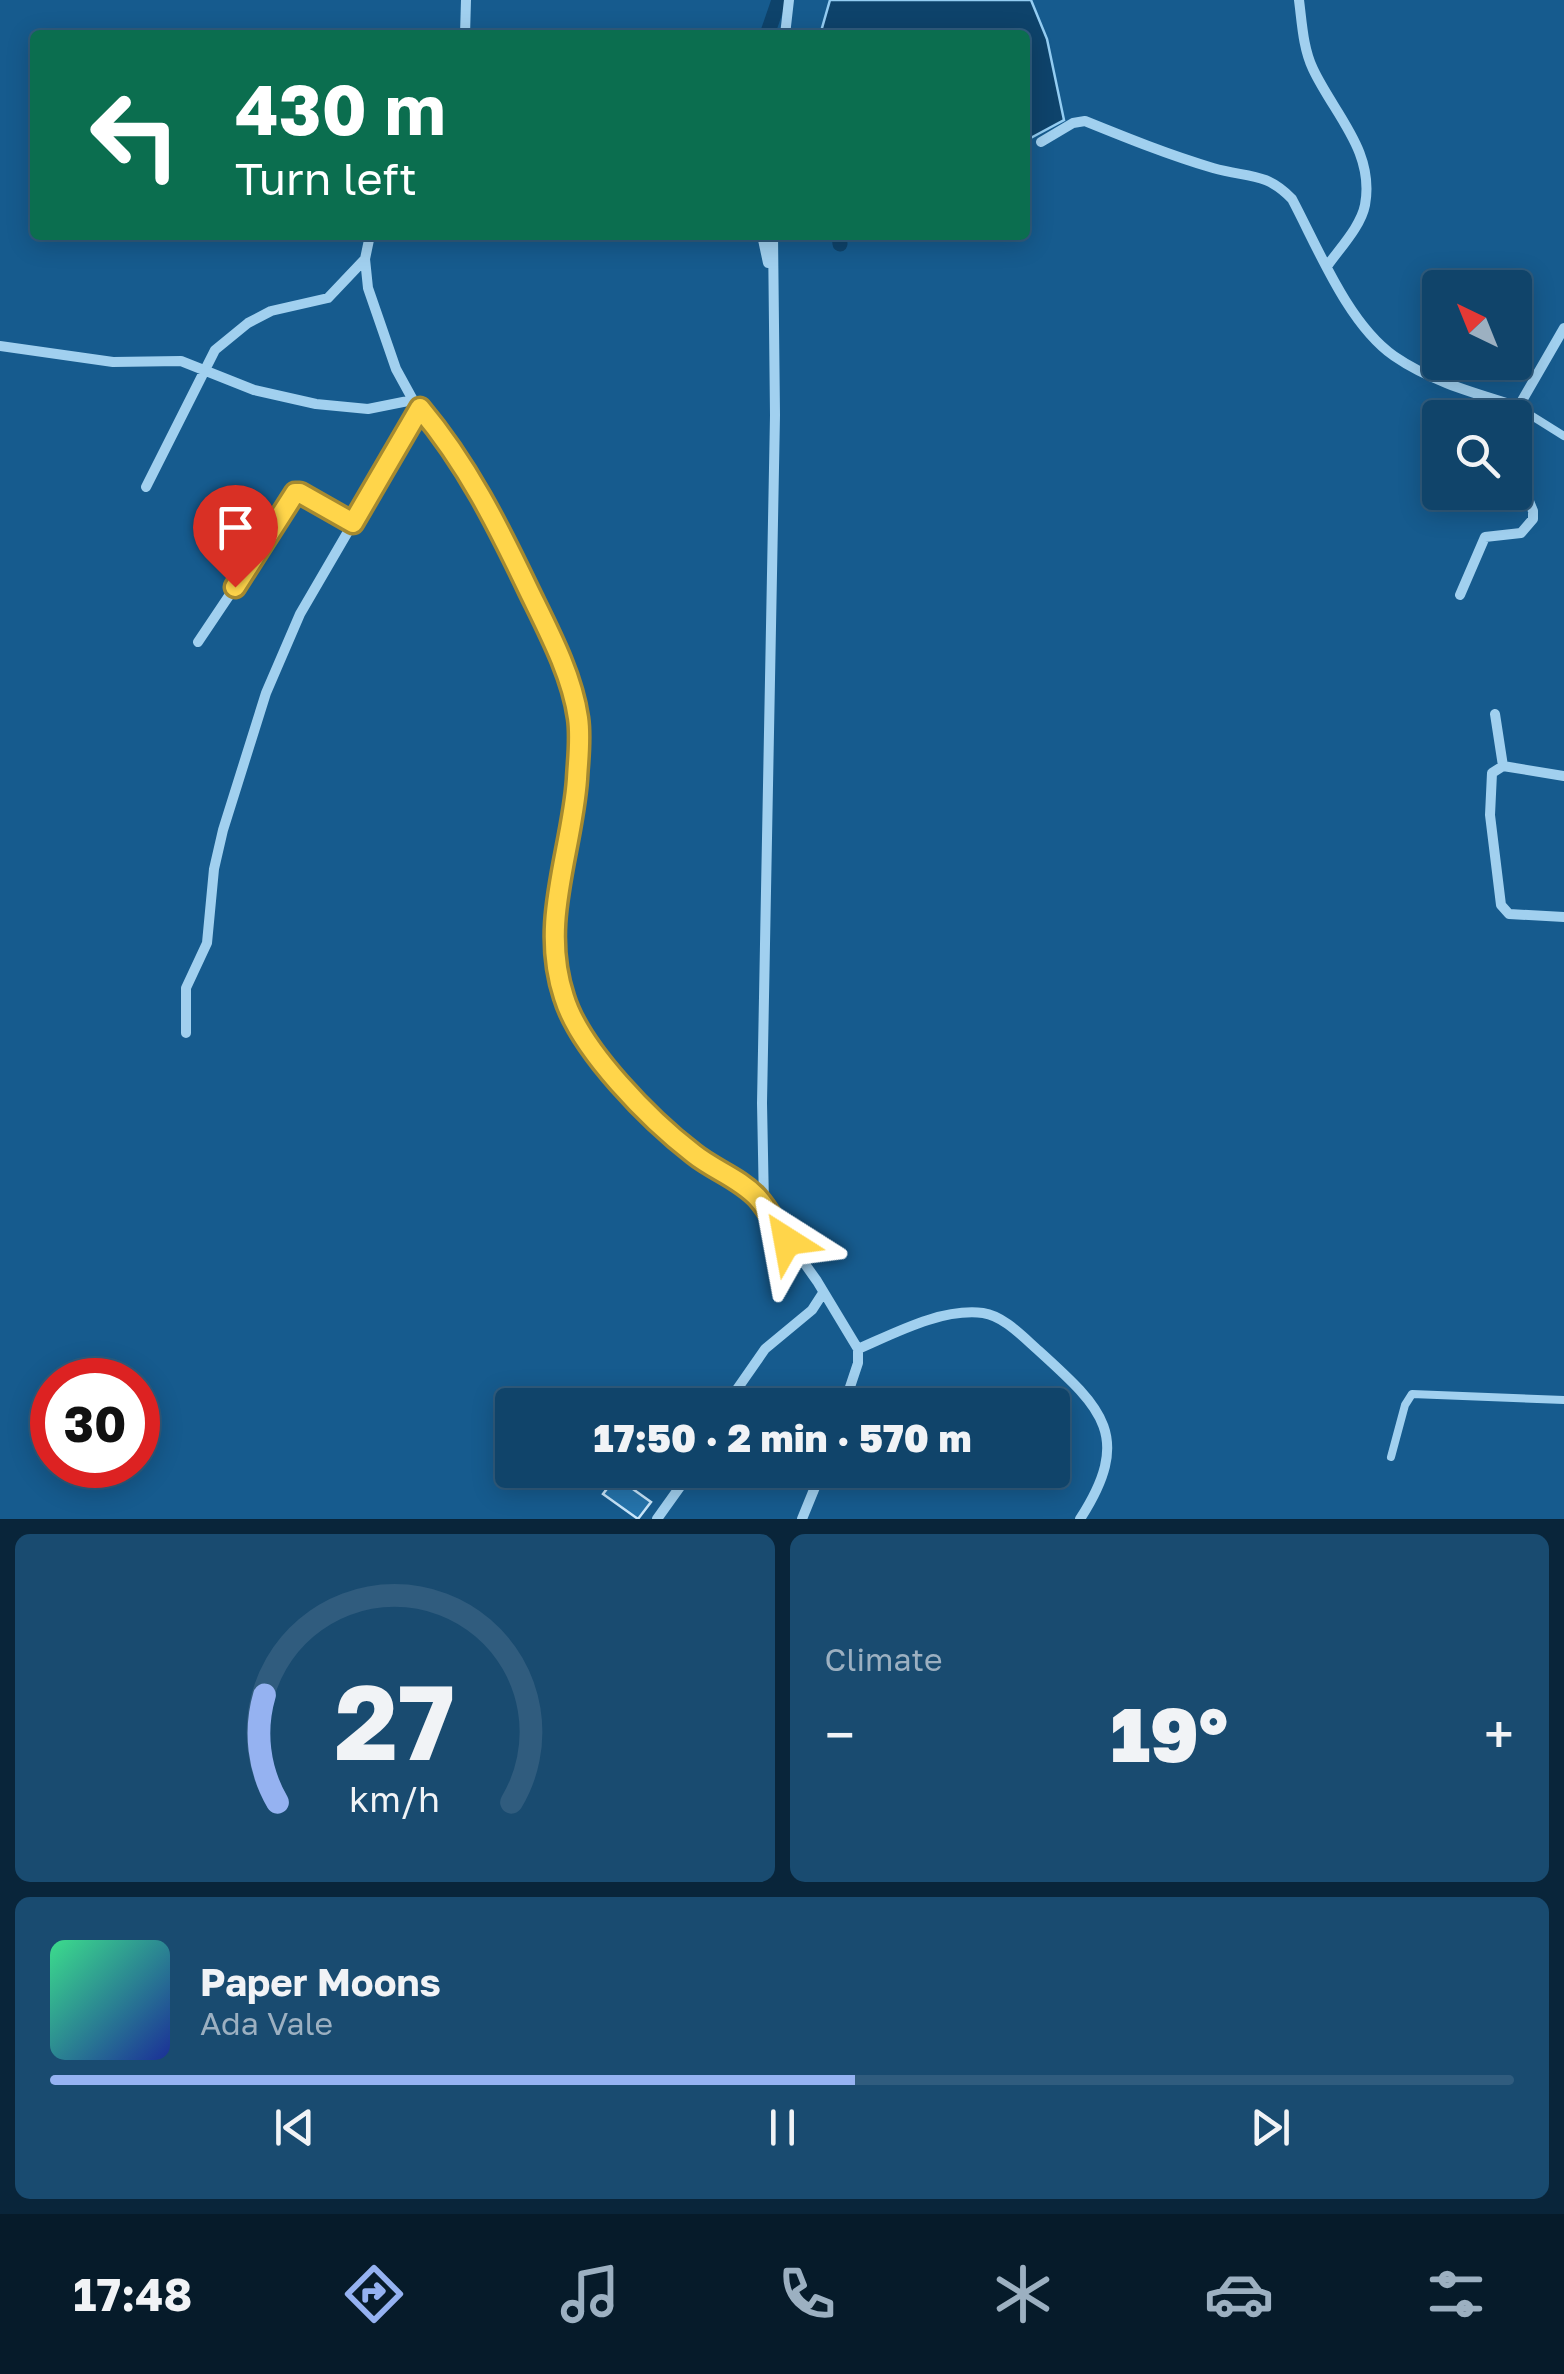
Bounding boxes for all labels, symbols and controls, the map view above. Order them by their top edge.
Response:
text: 430 m [235,66,446,150]
icon: left [70,70,200,200]
text: Turn left [235,151,417,205]
north arrow [1422,270,1532,380]
map controls [1422,270,1532,510]
button: search [1422,400,1532,510]
pin [193,485,278,588]
icon: arrive [208,500,263,555]
position arrow [735,1189,839,1293]
speed limit sign: 30 [30,1358,160,1488]
text: 17:50 · 2 min · 570 m [594,1415,971,1460]
text: Climate [825,1640,943,1678]
text: 27 [335,1658,455,1783]
text: 19° [1110,1688,1228,1779]
text: − [825,1701,855,1767]
text: + [1484,1701,1514,1767]
text: km/h [349,1777,440,1820]
text: Paper Moons [200,1959,441,2004]
text: Ada Vale [200,2004,333,2042]
icon: previous [267,2100,322,2155]
icon: pause [755,2100,810,2155]
icon: next [1243,2100,1298,2155]
icon: directions [339,2259,409,2329]
icon: music [555,2259,625,2329]
icon: phone [772,2259,842,2329]
icon: climate [988,2259,1058,2329]
icon: car [1204,2259,1274,2329]
icon: filters [1421,2259,1491,2329]
text: 17:48 [73,2267,192,2321]

